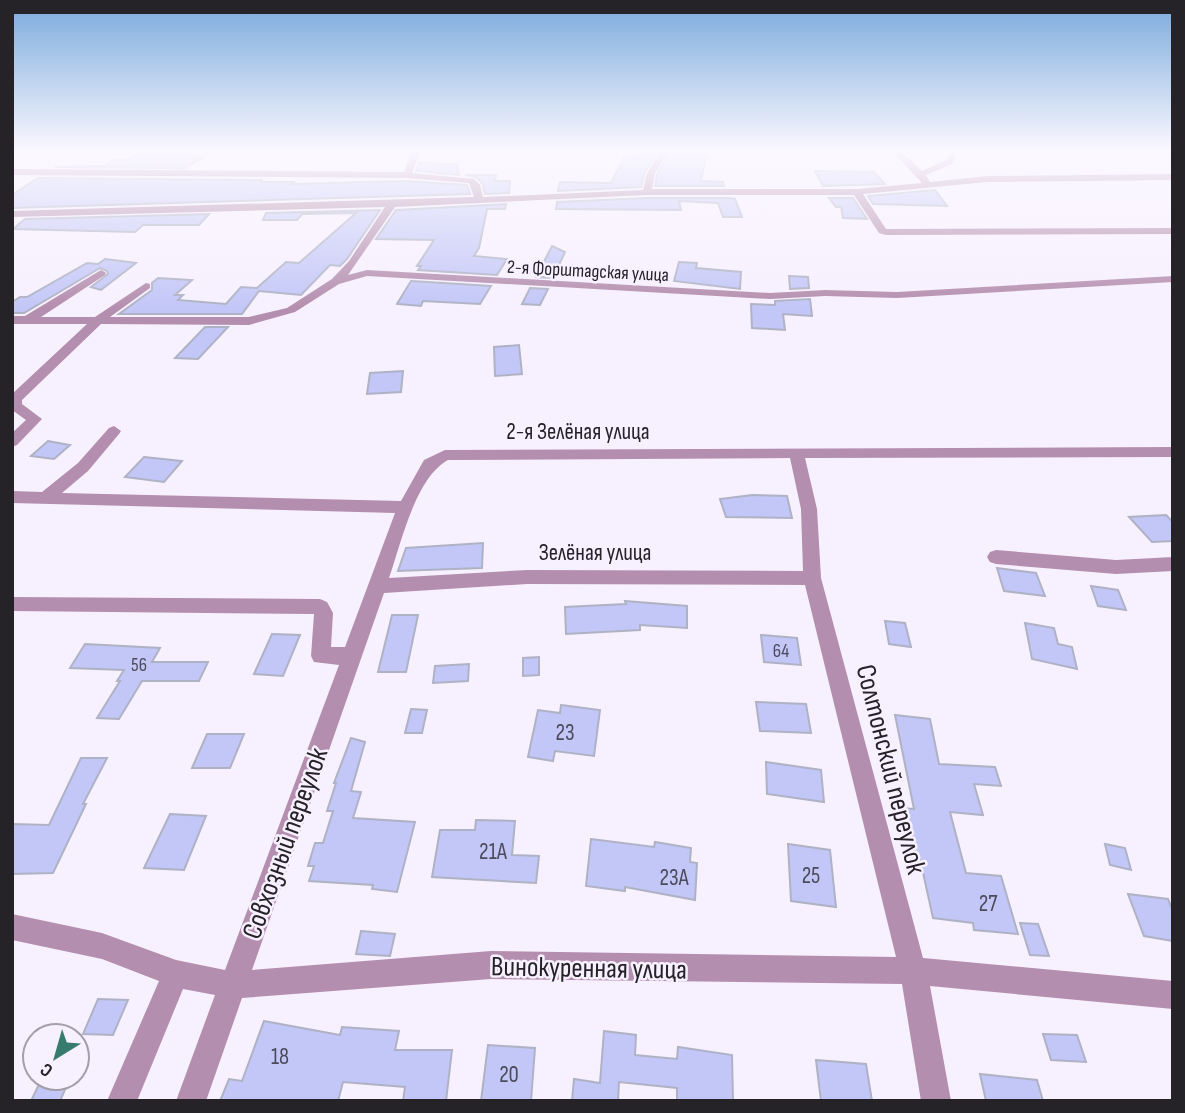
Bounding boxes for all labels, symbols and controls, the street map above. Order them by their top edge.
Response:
street label: 2-я Форштадская улица [506,256,669,287]
street label: 2-я Зелёная улица [506,418,650,446]
street label: Зелёная улица [539,539,651,567]
house number: 64 [773,640,789,663]
house number: 56 [131,654,147,677]
street label: Солтонский переулок [849,661,933,878]
house number: 23 [555,719,575,747]
street label: Совхозный переулок [236,743,335,944]
house number: 21А [479,838,507,866]
house number: 25 [802,862,820,890]
house number: 23А [659,864,689,892]
house number: 27 [979,890,997,918]
street label: Винокуренная улица [491,950,687,987]
north arrow [21,1022,91,1092]
house number: 18 [271,1043,289,1071]
text: С [36,1057,57,1081]
house number: 20 [499,1061,519,1089]

